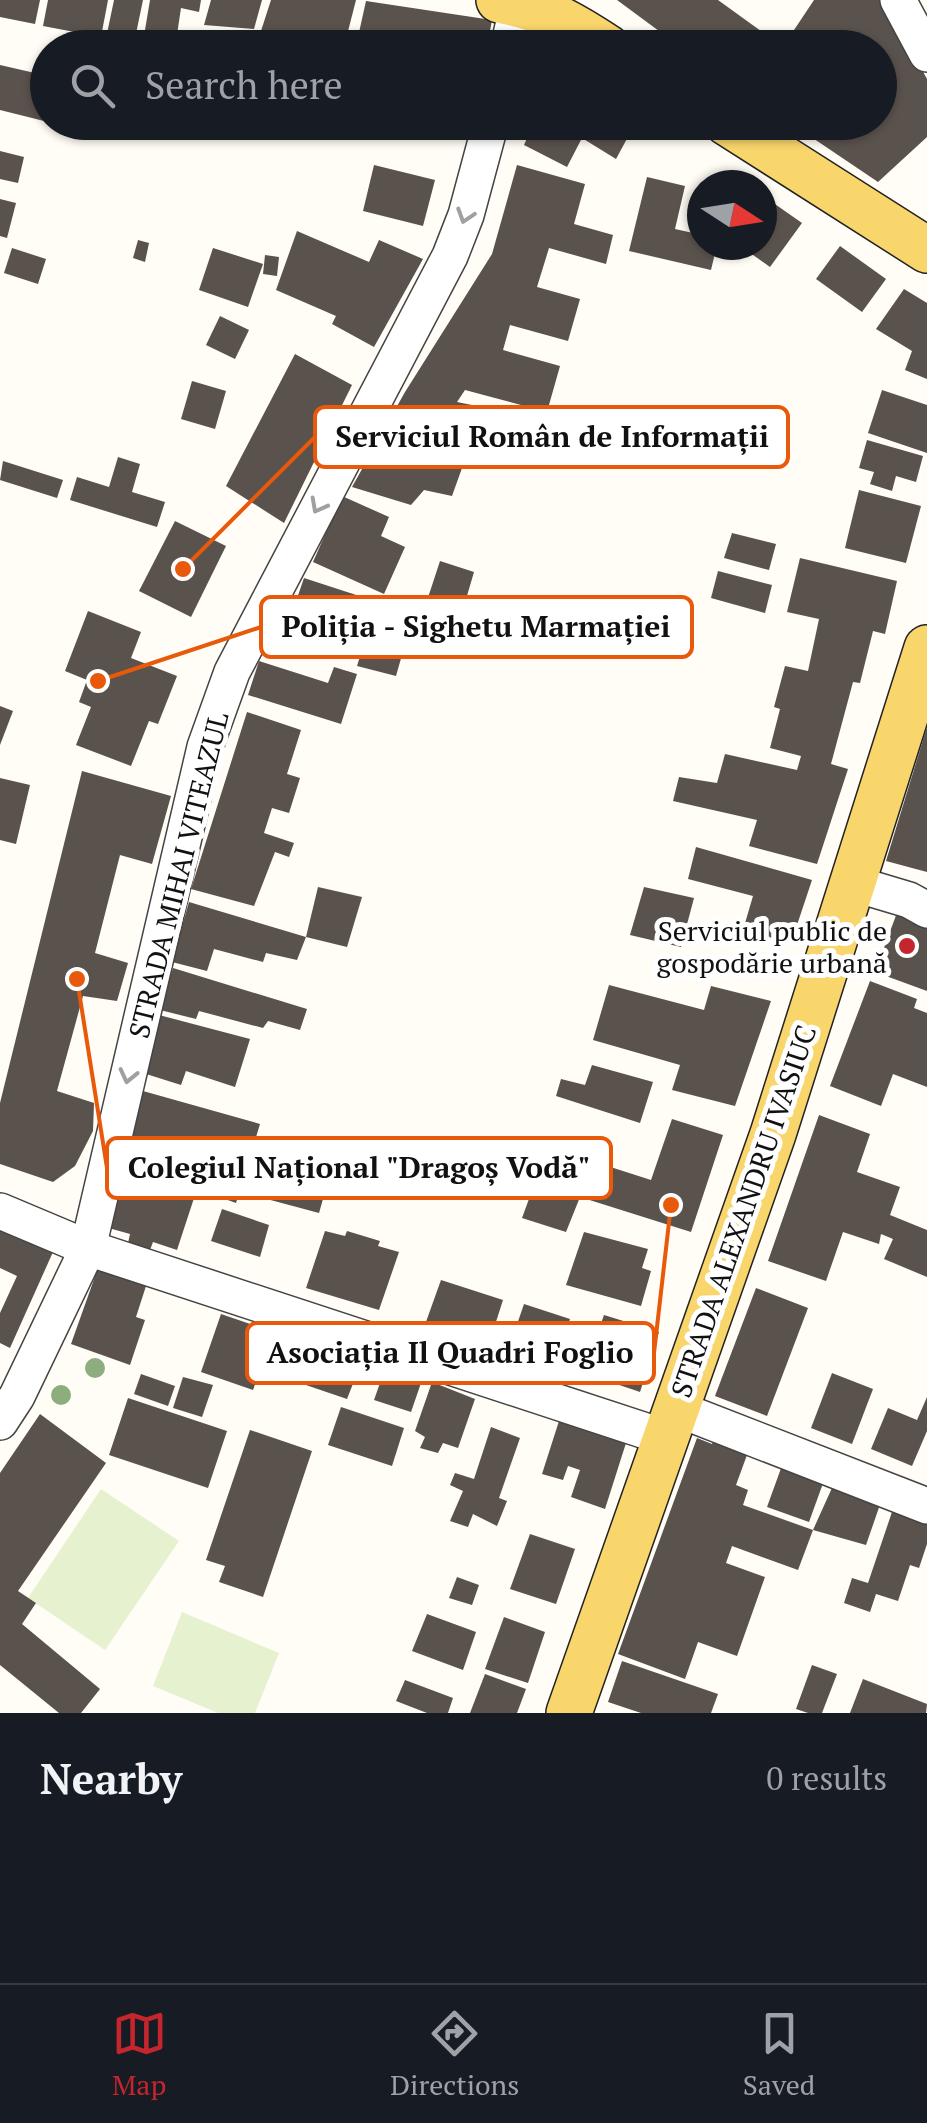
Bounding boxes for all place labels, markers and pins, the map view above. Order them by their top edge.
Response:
callout: Serviciul Român de Informații [315,407,788,467]
callout: Poliția - Sighetu Marmației [261,597,692,657]
place label: Serviciul public de gospodărie urbană [657,912,887,981]
marker: Serviciul public de gospodărie urbană [896,935,918,957]
callout: Colegiul Național "Dragoș Vodă" [107,1138,611,1198]
callout: Asociația Il Quadri Foglio [247,1323,654,1383]

